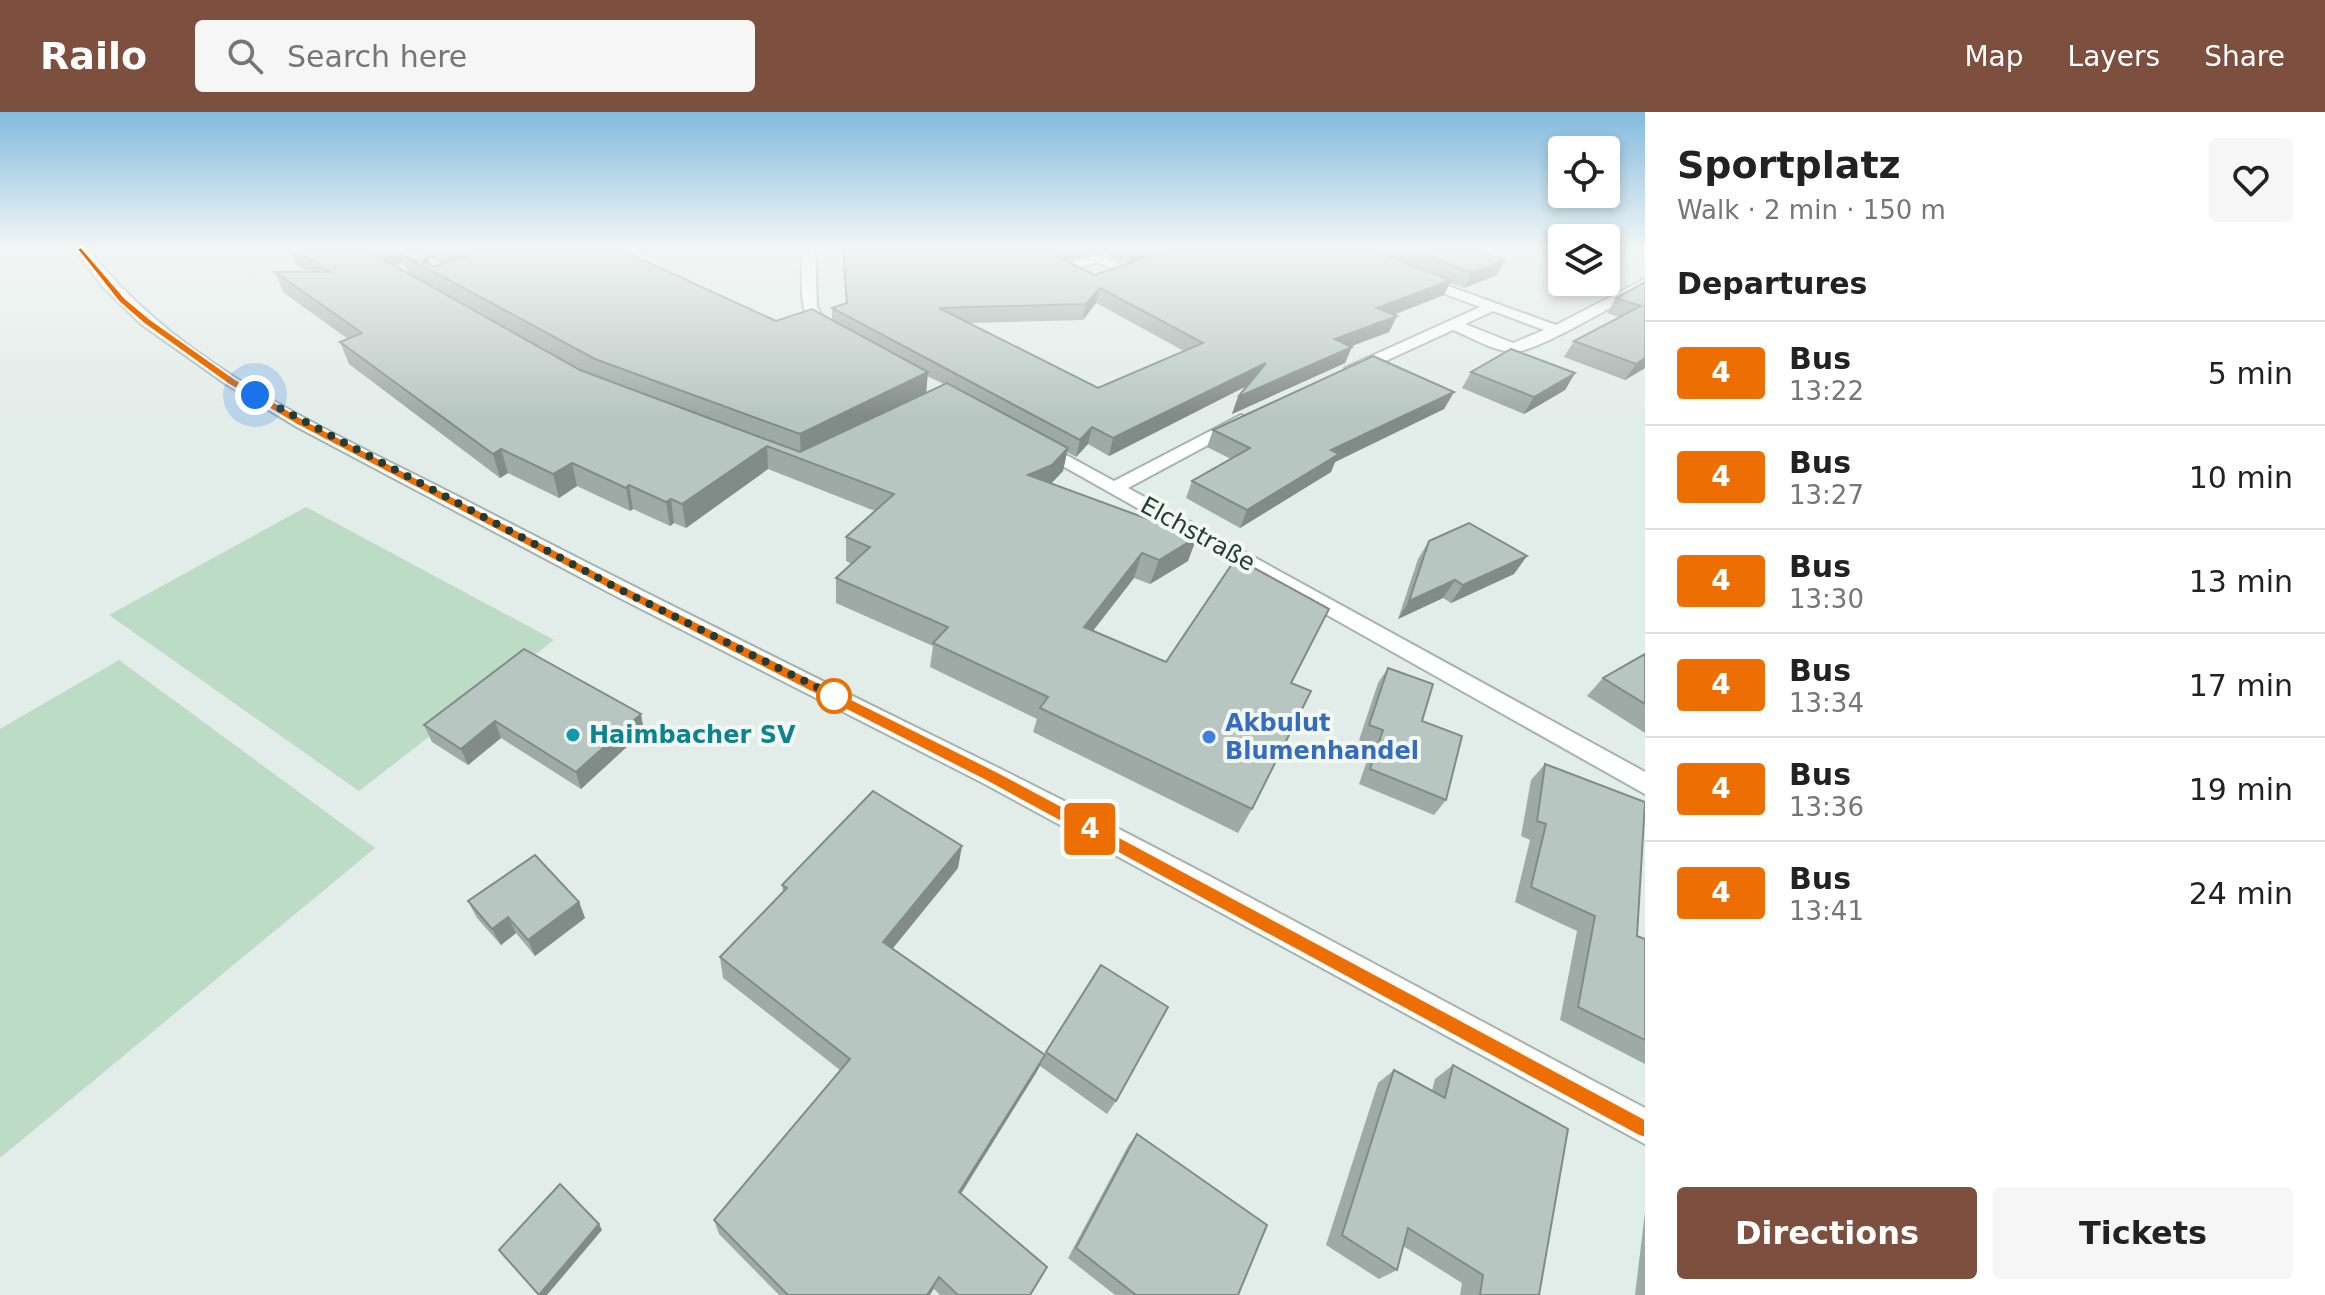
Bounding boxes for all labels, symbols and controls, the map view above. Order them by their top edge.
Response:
search box [195,20,755,92]
text: Railo [40,34,147,78]
icon: search [223,34,267,78]
text: Search here [287,39,467,74]
text: Map [1964,40,2024,73]
text: Layers [2068,40,2160,73]
text: Share [2204,40,2285,73]
map controls [1548,136,1620,296]
button: locate [1548,136,1620,208]
button: heart [2209,138,2293,222]
text: Sportplatz [1677,143,1901,187]
text: Walk · 2 min · 150 m [1677,195,1946,225]
button: layers [1548,224,1620,296]
text: Departures [1677,266,1867,301]
text: Bus [1789,341,1851,376]
text: 4 [1711,356,1731,389]
text: 5 min [2208,356,2293,391]
your location [235,375,275,415]
text: 13:22 [1789,376,1864,406]
text: Bus [1789,445,1851,480]
text: 4 [1711,460,1731,493]
text: 10 min [2189,460,2293,495]
text: 13:27 [1789,480,1864,510]
street label: Elchstraße [1136,491,1260,577]
text: Bus [1789,549,1851,584]
text: 4 [1711,564,1731,597]
text: 13 min [2189,564,2293,599]
text: 13:30 [1789,584,1864,614]
text: Bus [1789,653,1851,688]
text: 4 [1711,668,1731,701]
text: 17 min [2189,668,2293,703]
unlabelled marker [817,679,851,713]
text: 13:34 [1789,688,1864,718]
place label: Akbulut Blumenhandel [1225,709,1419,765]
place label: Haimbacher SV [589,721,796,749]
marker: Haimbacher SV [564,726,582,744]
marker: Akbulut Blumenhandel [1200,728,1218,746]
text: Bus [1789,757,1851,792]
text: 4 [1711,772,1731,805]
text: 19 min [2189,772,2293,807]
text: 13:36 [1789,792,1864,822]
line badge: 4 [1064,803,1116,855]
text: 4 [1080,812,1100,845]
text: Bus [1789,861,1851,896]
text: 4 [1711,876,1731,909]
text: 24 min [2189,876,2293,911]
text: 13:41 [1789,896,1864,926]
button: Directions [1677,1187,1977,1279]
button: Tickets [1993,1187,2293,1279]

